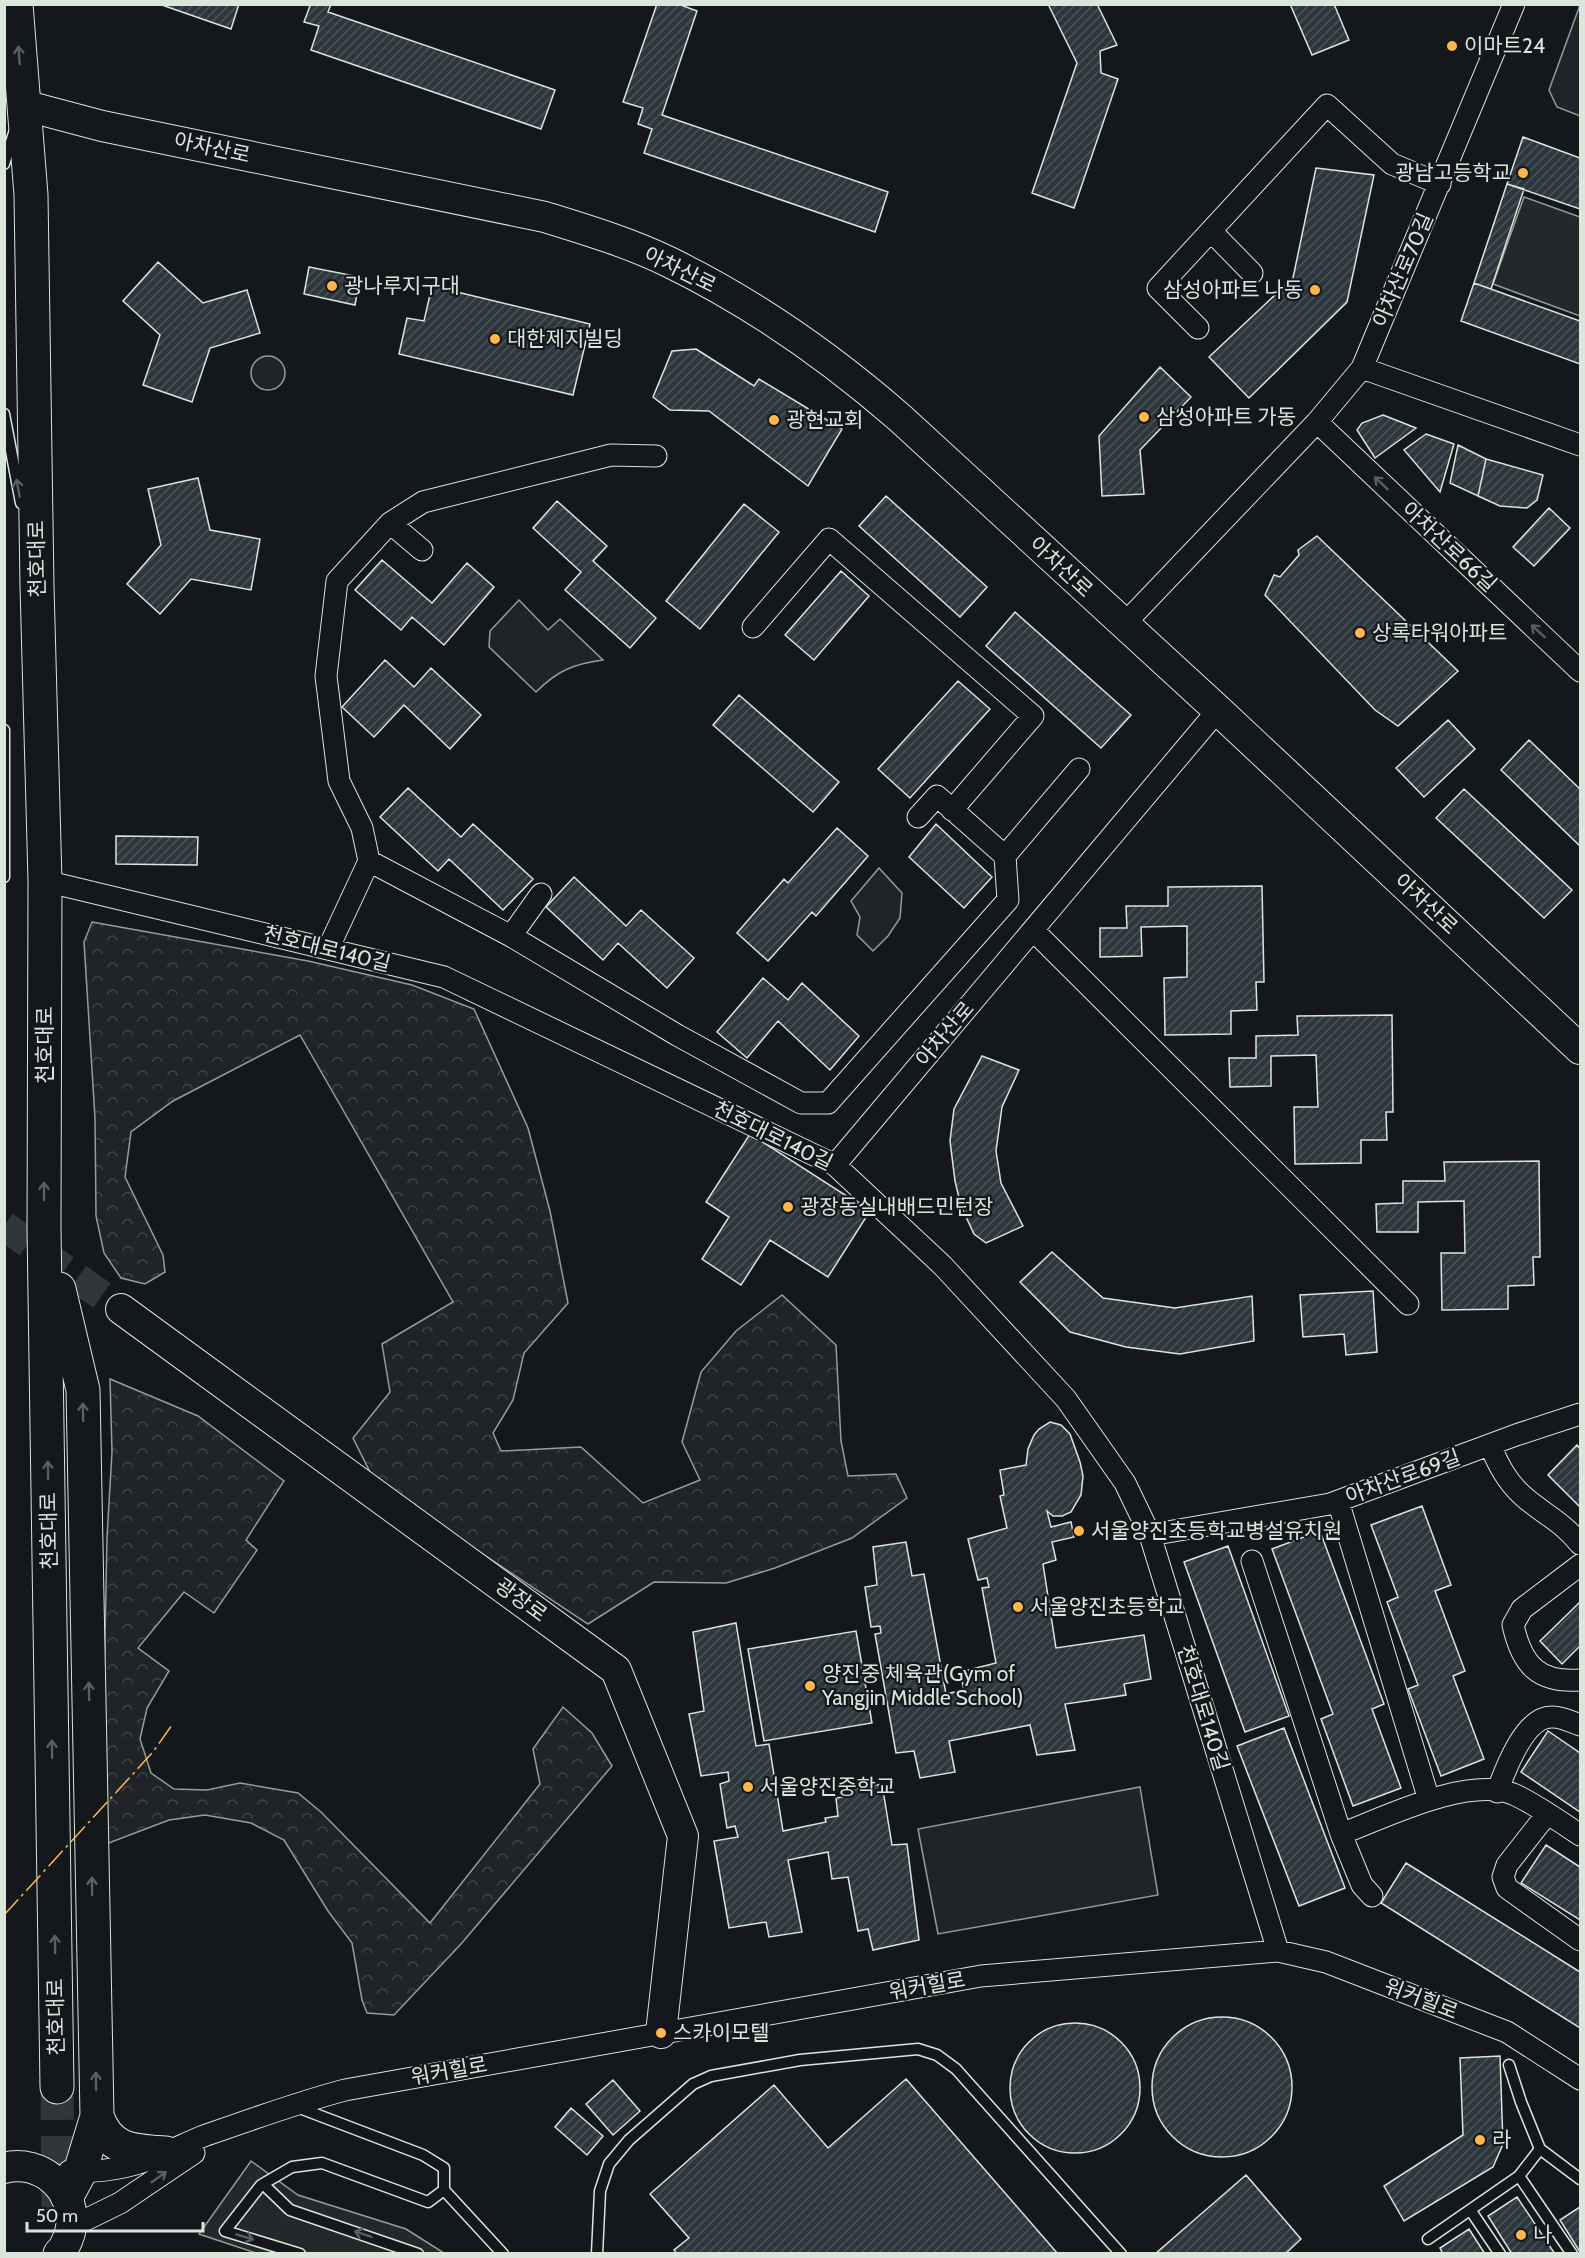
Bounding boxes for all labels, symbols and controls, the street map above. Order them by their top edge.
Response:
place label: 이마트24 [1464,33,1545,58]
marker: 이마트24 [1445,39,1459,53]
one-way arrow [14,45,25,65]
street label: 아차산로 [172,127,252,168]
place label: 광남고등학교 [1395,160,1511,185]
marker: 광남고등학교 [1516,166,1530,180]
street label: 아차산로70길 [1367,209,1438,331]
street label: 아차산로 [640,241,720,298]
place label: 광나루지구대 [344,273,460,298]
place label: 삼성아파트 나동 [1163,277,1303,302]
marker: 광나루지구대 [325,279,339,293]
marker: 삼성아파트 나동 [1308,283,1322,297]
place label: 대한제지빌딩 [507,326,623,351]
marker: 대한제지빌딩 [488,332,502,346]
place label: 삼성아파트 가동 [1156,404,1296,429]
place label: 광현교회 [786,407,863,432]
marker: 삼성아파트 가동 [1137,410,1151,424]
marker: 광현교회 [767,413,781,427]
one-way arrow [1373,475,1388,490]
one-way arrow [12,478,23,498]
street label: 아차산로66길 [1397,496,1502,597]
street label: 천호대로 [23,520,50,598]
street label: 아차산로 [1025,531,1098,602]
place label: 상록타워아파트 [1372,620,1507,645]
one-way arrow [1530,624,1545,638]
marker: 상록타워아파트 [1353,626,1367,640]
street label: 아차산로 [1390,868,1463,939]
street label: 천호대로140길 [261,921,393,976]
street label: 아차산로 [910,996,979,1071]
street label: 천호대로 [32,1006,57,1084]
street label: 천호대로140길 [709,1096,837,1175]
one-way arrow [39,1182,50,1202]
place label: 광장동실내배드민턴장 [800,1194,993,1219]
marker: 광장동실내배드민턴장 [781,1200,795,1214]
one-way arrow [77,1402,89,1422]
street label: 아차산로69길 [1342,1444,1464,1509]
one-way arrow [42,1461,54,1481]
street label: 천호대로 [35,1492,62,1570]
place label: 서울양진초등학교병설유치원 [1091,1518,1342,1543]
marker: 서울양진초등학교병설유치원 [1072,1524,1086,1538]
street label: 광장로 [490,1572,552,1627]
place label: 서울양진초등학교 [1030,1594,1185,1619]
marker: 서울양진초등학교 [1011,1600,1025,1614]
street label: 천호대로140길 [1172,1642,1234,1774]
place label: 양진중 체육관(Gym of Yangjin Middle School) [821,1661,1023,1711]
marker: 양진중 체육관(Gym of Yangjin Middle School) [803,1679,817,1693]
one-way arrow [83,1681,94,1701]
one-way arrow [46,1740,58,1760]
place label: 서울양진중학교 [760,1774,895,1799]
marker: 서울양진중학교 [741,1780,755,1794]
one-way arrow [87,1876,98,1896]
one-way arrow [49,1935,60,1955]
street label: 워커힐로 [887,1966,967,2005]
street label: 워커힐로 [1381,1973,1462,2024]
street label: 천호대로 [42,1978,69,2056]
place label: 스카이모텔 [673,2020,770,2045]
marker: 스카이모텔 [654,2026,668,2040]
street label: 워커힐로 [409,2051,489,2090]
one-way arrow [90,2071,102,2091]
place label: 라 [1492,2127,1511,2152]
marker: 라 [1473,2133,1487,2147]
one-way arrow [150,2171,166,2183]
scale bar [27,2195,202,2233]
text: 50 m [36,2205,78,2227]
place label: 나 [1533,2222,1552,2247]
one-way arrow [354,2228,373,2239]
marker: 나 [1514,2228,1528,2242]
one-way arrow [235,2232,254,2243]

